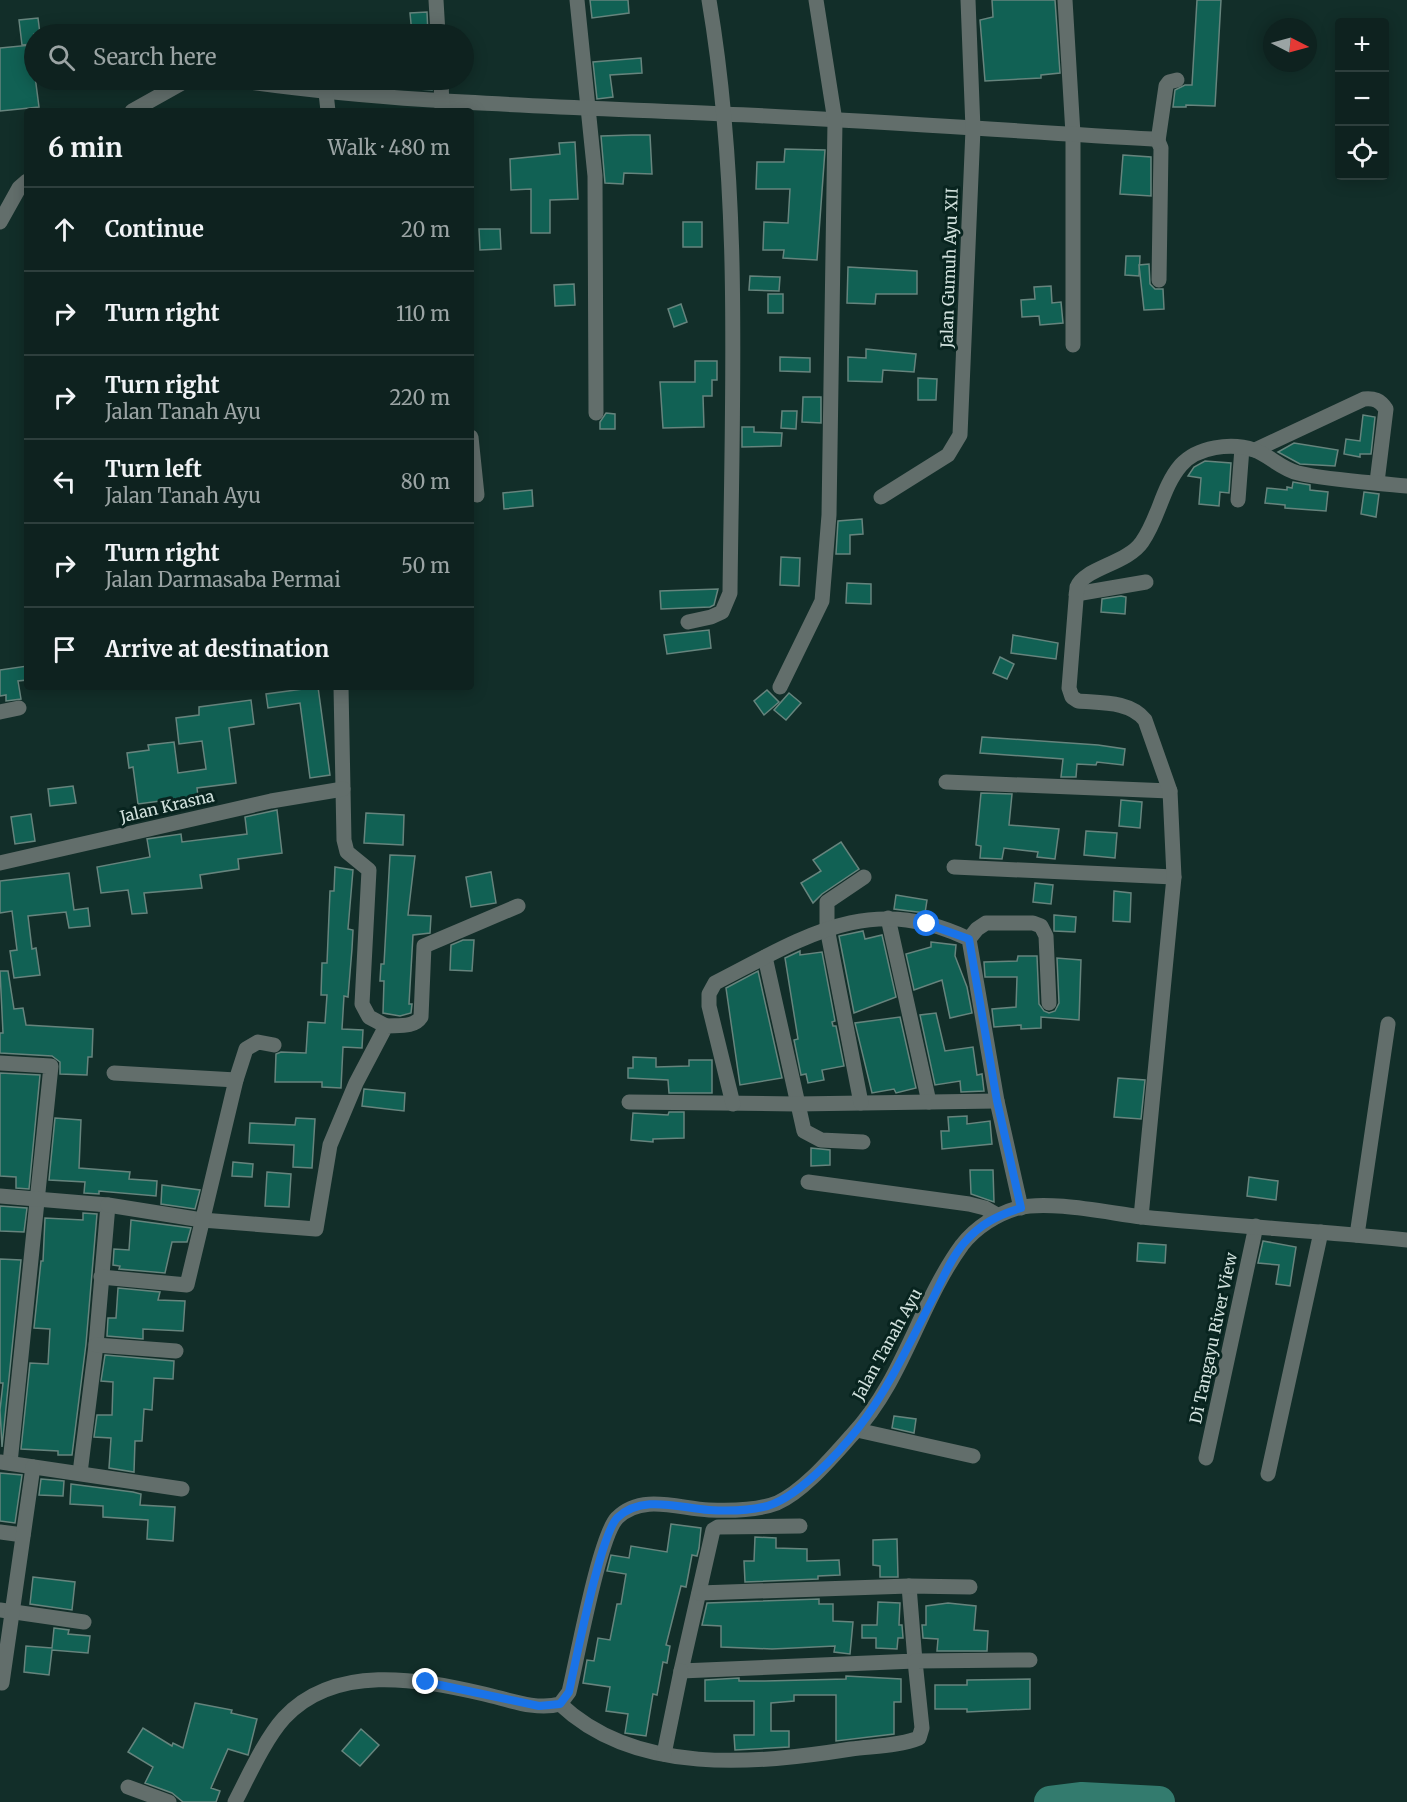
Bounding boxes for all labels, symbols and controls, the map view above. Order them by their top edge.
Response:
north arrow [1263,18,1317,72]
map controls [1335,18,1389,180]
button: + [1335,18,1389,72]
search box [24,24,474,90]
icon: search [45,41,78,74]
text: Search here [93,43,216,71]
button: − [1335,72,1389,126]
button: locate [1335,126,1389,180]
text: 6 min [48,131,123,164]
text: Walk · 480 m [328,135,450,160]
street label: Jalan Gumuh Ayu XII [936,187,962,350]
icon: ahead [48,213,81,246]
text: Continue [105,215,204,243]
text: 20 m [401,217,450,242]
icon: right [48,297,81,330]
text: Turn right [105,299,219,327]
text: 110 m [396,301,450,326]
text: Turn right [105,371,219,399]
icon: right [48,381,81,414]
text: 220 m [390,385,450,410]
text: Jalan Tanah Ayu [105,399,261,424]
text: Turn left [105,455,202,483]
icon: left [48,465,81,498]
text: 80 m [401,469,450,494]
text: Jalan Tanah Ayu [105,483,261,508]
text: Turn right [105,539,219,567]
icon: right [48,549,81,582]
text: 50 m [401,553,450,578]
text: Jalan Darmasaba Permai [105,567,341,592]
icon: arrive [48,633,81,666]
text: Arrive at destination [105,635,329,663]
street label: Jalan Krasna [117,785,216,827]
route start [913,910,939,936]
street label: Di Tangayu River View [1185,1250,1241,1425]
street label: Jalan Tanah Ayu [848,1285,926,1404]
route end [412,1668,438,1694]

